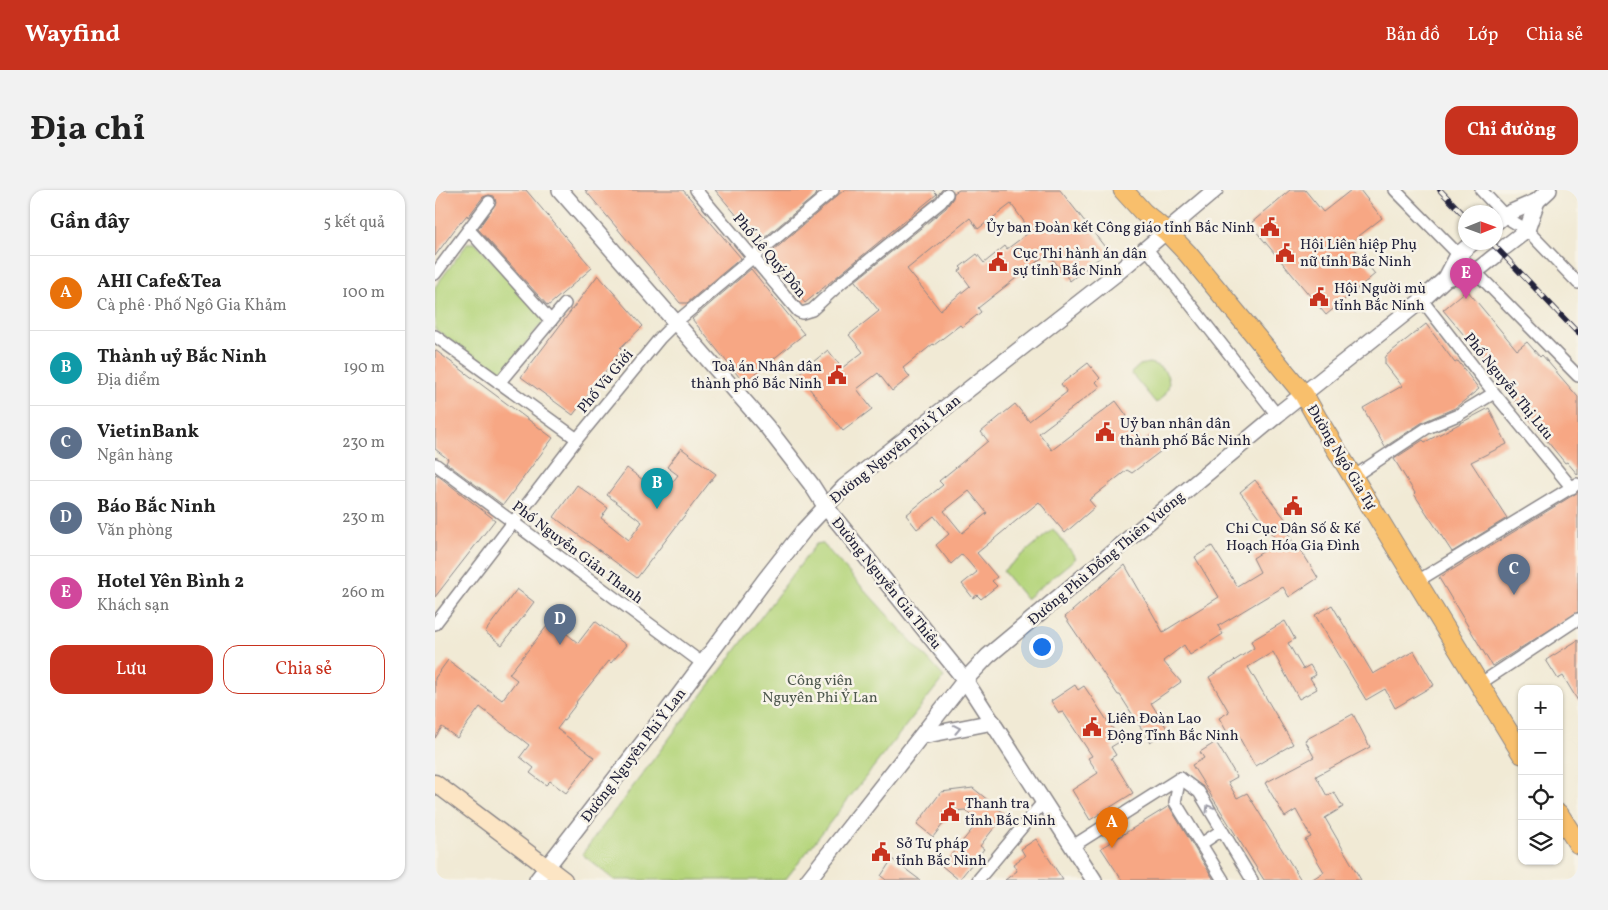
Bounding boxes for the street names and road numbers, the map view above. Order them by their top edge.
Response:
street label: Phố Lê Quý Đôn [727,209,811,303]
street label: Phố Nguyễn Thị Lưu [1458,329,1558,445]
street label: Phố Vũ Giới [573,345,639,418]
street label: Đường Nguyên Phi Ỷ Lan [826,391,966,510]
street label: Đường Ngô Gia Tự [1301,401,1381,515]
street label: Đường Phù Đổng Thiên Vương [1024,487,1190,631]
street label: Phố Nguyễn Giản Thanh [507,497,647,610]
street label: Đường Nguyễn Gia Thiều [826,513,946,655]
street label: Đường Nguyên Phi Ỷ Lan [577,684,692,827]

